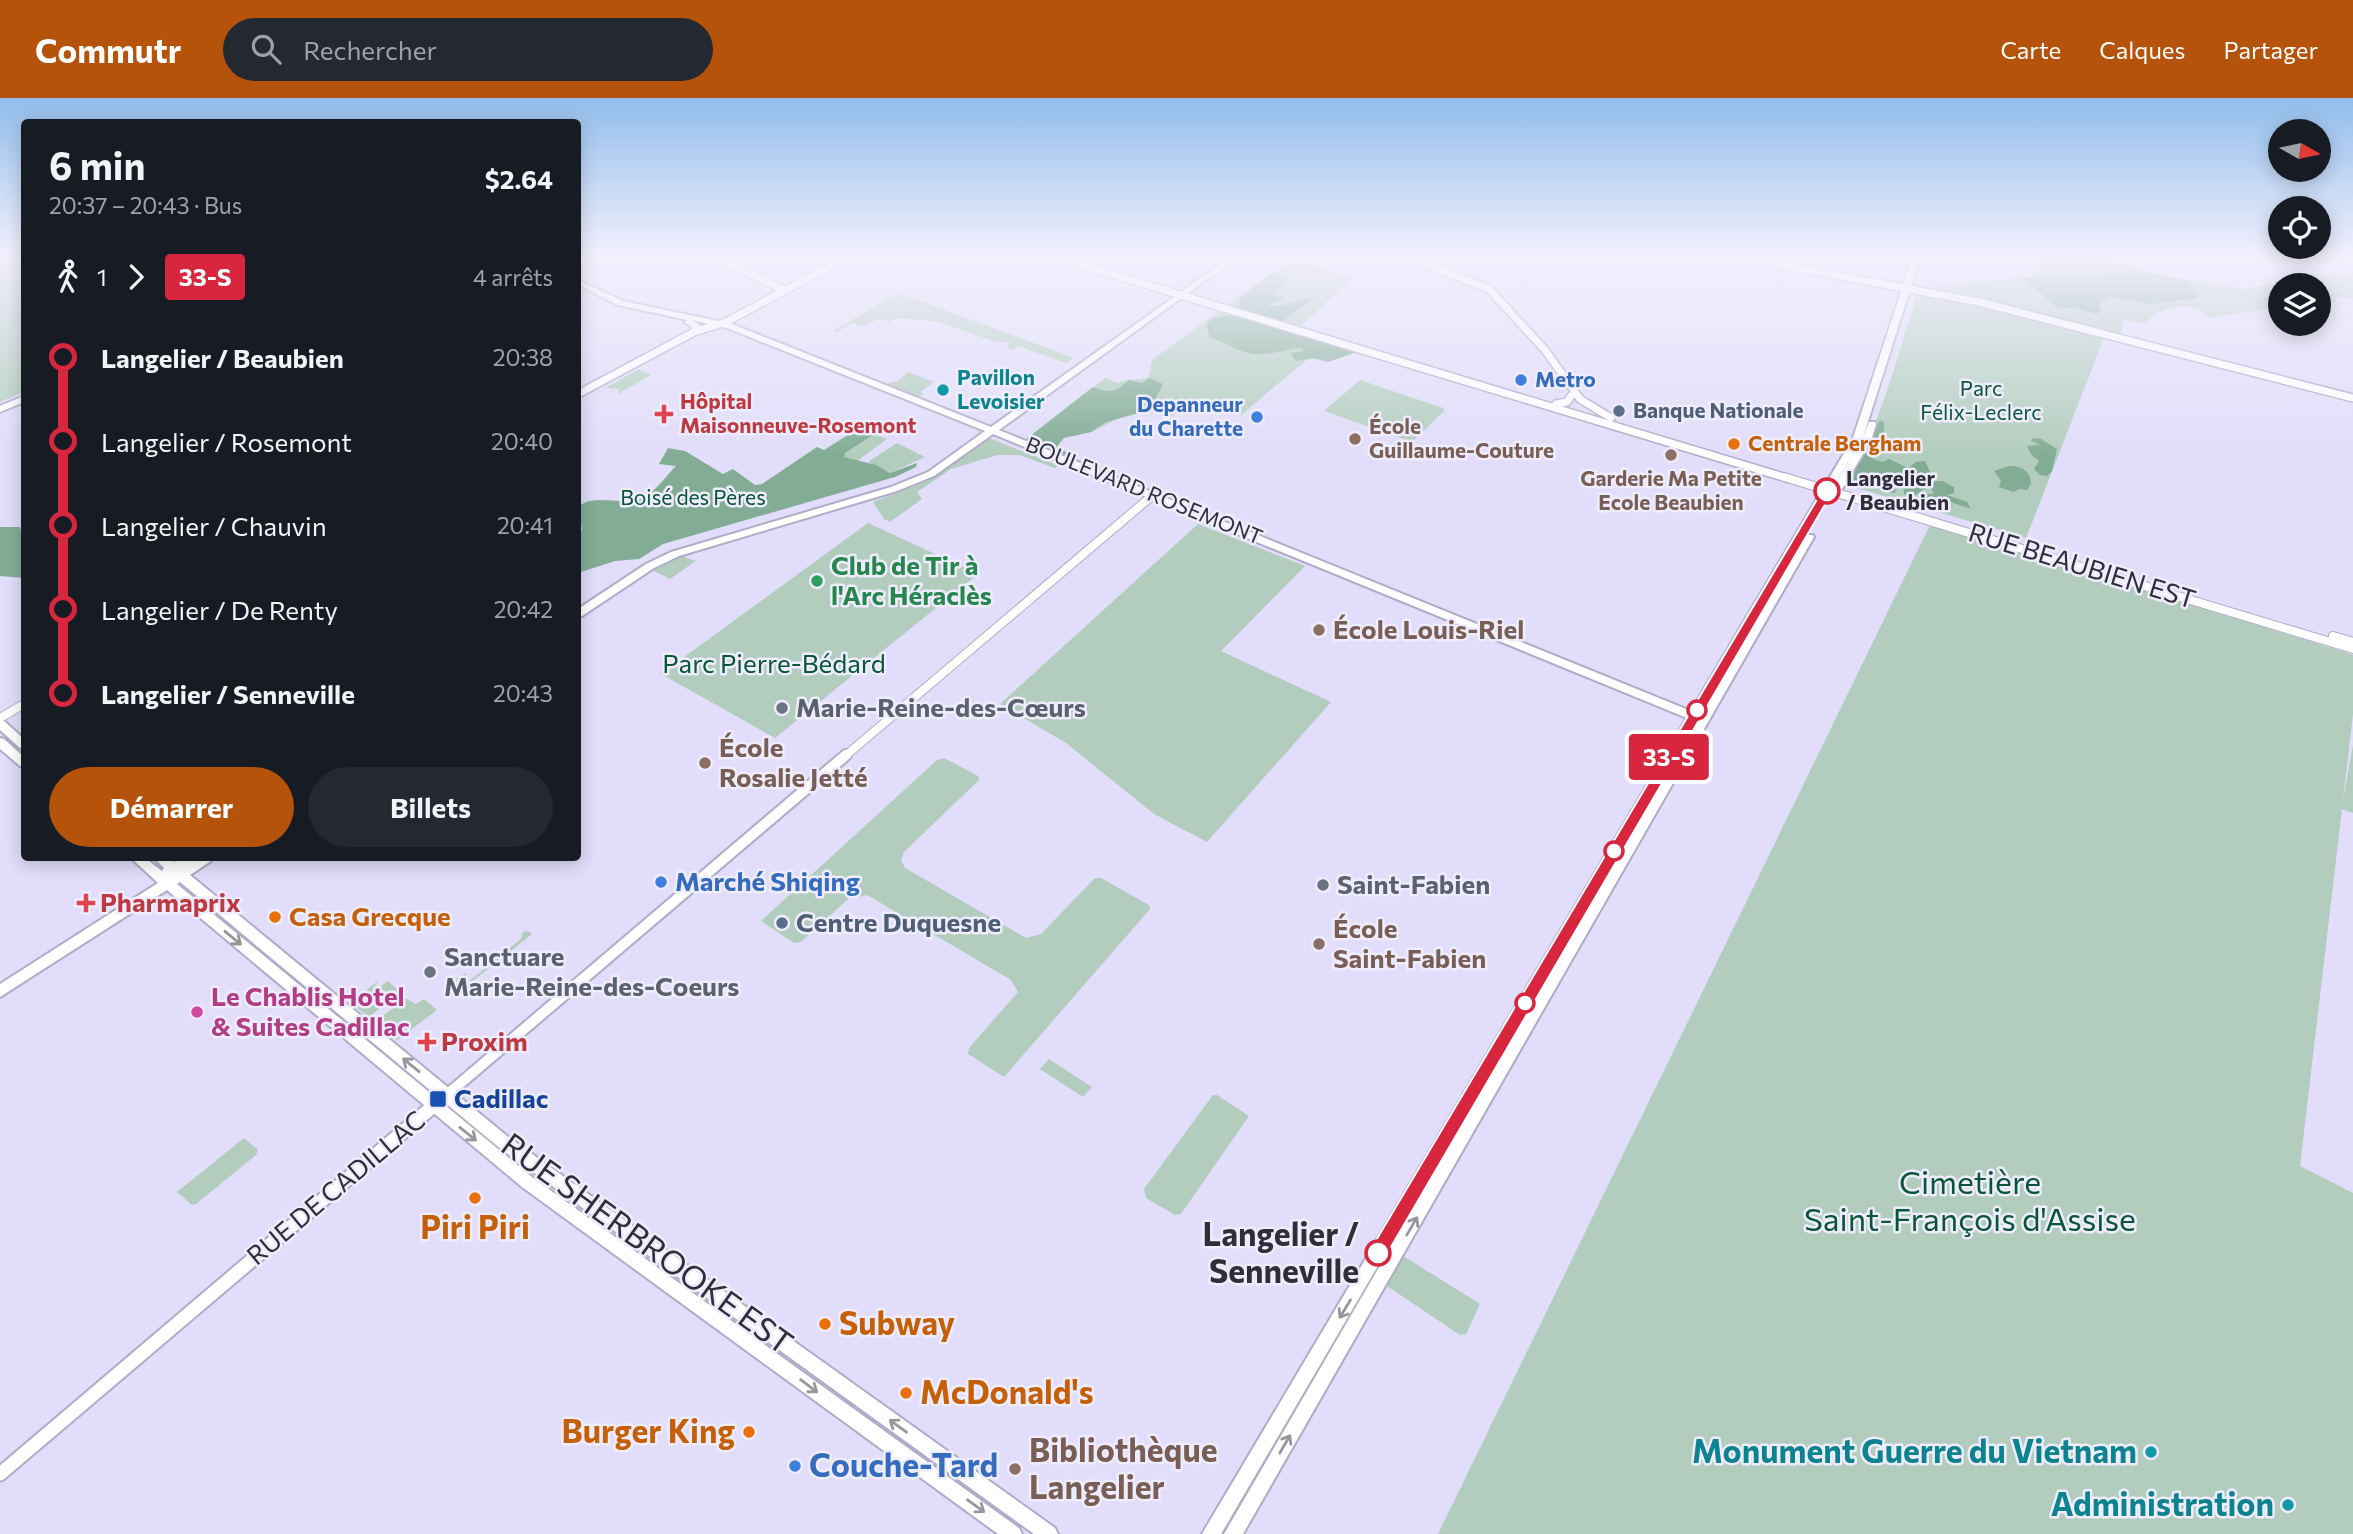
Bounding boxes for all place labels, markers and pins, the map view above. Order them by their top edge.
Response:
place label: Pavillon Levoisier [957,364,1045,413]
place label: Metro [1535,366,1596,391]
marker: Metro [1513,372,1529,388]
marker: Pavillon Levoisier [935,382,951,398]
place label: Hôpital Maisonneuve-Rosemont [680,388,917,437]
place label: Depanneur du Charette [1129,391,1243,440]
place label: Banque Nationale [1633,397,1804,422]
marker: Banque Nationale [1611,403,1627,419]
marker: Hôpital Maisonneuve-Rosemont [654,404,674,424]
marker: Depanneur du Charette [1249,409,1265,425]
place label: École Guillaume-Couture [1369,413,1554,462]
place label: Centrale Bergham [1748,430,1921,455]
marker: École Guillaume-Couture [1347,431,1363,447]
marker: Centrale Bergham [1726,436,1742,452]
marker: Garderie Ma Petite Ecole Beaubien [1663,447,1679,463]
place label: Garderie Ma Petite Ecole Beaubien [1580,465,1762,514]
place label: Langelier / Beaubien [1846,465,1949,514]
marker: Langelier / Beaubien [1814,478,1840,504]
place label: Club de Tir à l'Arc Héraclès [831,549,992,610]
marker: Club de Tir à l'Arc Héraclès [809,573,825,589]
place label: École Louis-Riel [1333,613,1524,644]
marker: École Louis-Riel [1311,622,1327,638]
place label: Marie-Reine-des-Cœurs [796,691,1086,722]
marker: Marie-Reine-des-Cœurs [774,700,790,716]
unlabelled marker [1687,700,1707,720]
place label: École Rosalie Jetté [719,731,868,792]
marker: École Rosalie Jetté [697,755,713,771]
unlabelled marker [1604,841,1624,861]
place label: Marché Shiqing [675,865,860,896]
place label: Saint-Fabien [1337,868,1490,899]
marker: Marché Shiqing [653,874,669,890]
marker: Saint-Fabien [1315,877,1331,893]
place label: Pharmaprix [100,886,241,917]
marker: Pharmaprix [78,895,94,911]
place label: Casa Grecque [289,900,451,931]
place label: Centre Duquesne [796,906,1001,937]
marker: Casa Grecque [267,909,283,925]
place label: École Saint-Fabien [1333,912,1486,973]
marker: Centre Duquesne [774,915,790,931]
marker: École Saint-Fabien [1311,936,1327,952]
place label: Sanctuare Marie-Reine-des-Coeurs [444,940,739,1001]
marker: Sanctuare Marie-Reine-des-Coeurs [422,964,438,980]
place label: Le Chablis Hotel & Suites Cadillac [211,980,410,1041]
unlabelled marker [1515,993,1535,1013]
marker: Le Chablis Hotel & Suites Cadillac [189,1004,205,1020]
place label: Proxim [441,1025,528,1056]
marker: Proxim [419,1034,435,1050]
place label: Cadillac [454,1082,548,1113]
marker: Cadillac [428,1089,448,1109]
marker: Piri Piri [467,1190,483,1206]
place label: Piri Piri [420,1206,530,1246]
place label: Langelier / Senneville [1203,1213,1359,1290]
marker: Langelier / Senneville [1365,1240,1391,1266]
place label: Subway [839,1302,956,1342]
marker: Subway [817,1316,833,1332]
place label: McDonald's [920,1371,1094,1411]
marker: McDonald's [898,1385,914,1401]
place label: Burger King [562,1410,735,1450]
marker: Burger King [741,1424,757,1440]
place label: Bibliothèque Langelier [1029,1429,1218,1506]
place label: Monument Guerre du Vietnam [1692,1430,2137,1470]
place label: Couche-Tard [809,1444,998,1484]
marker: Monument Guerre du Vietnam [2143,1444,2159,1460]
marker: Couche-Tard [787,1458,803,1474]
marker: Bibliothèque Langelier [1007,1461,1023,1477]
place label: Administration [2051,1483,2274,1523]
marker: Administration [2280,1497,2296,1513]

